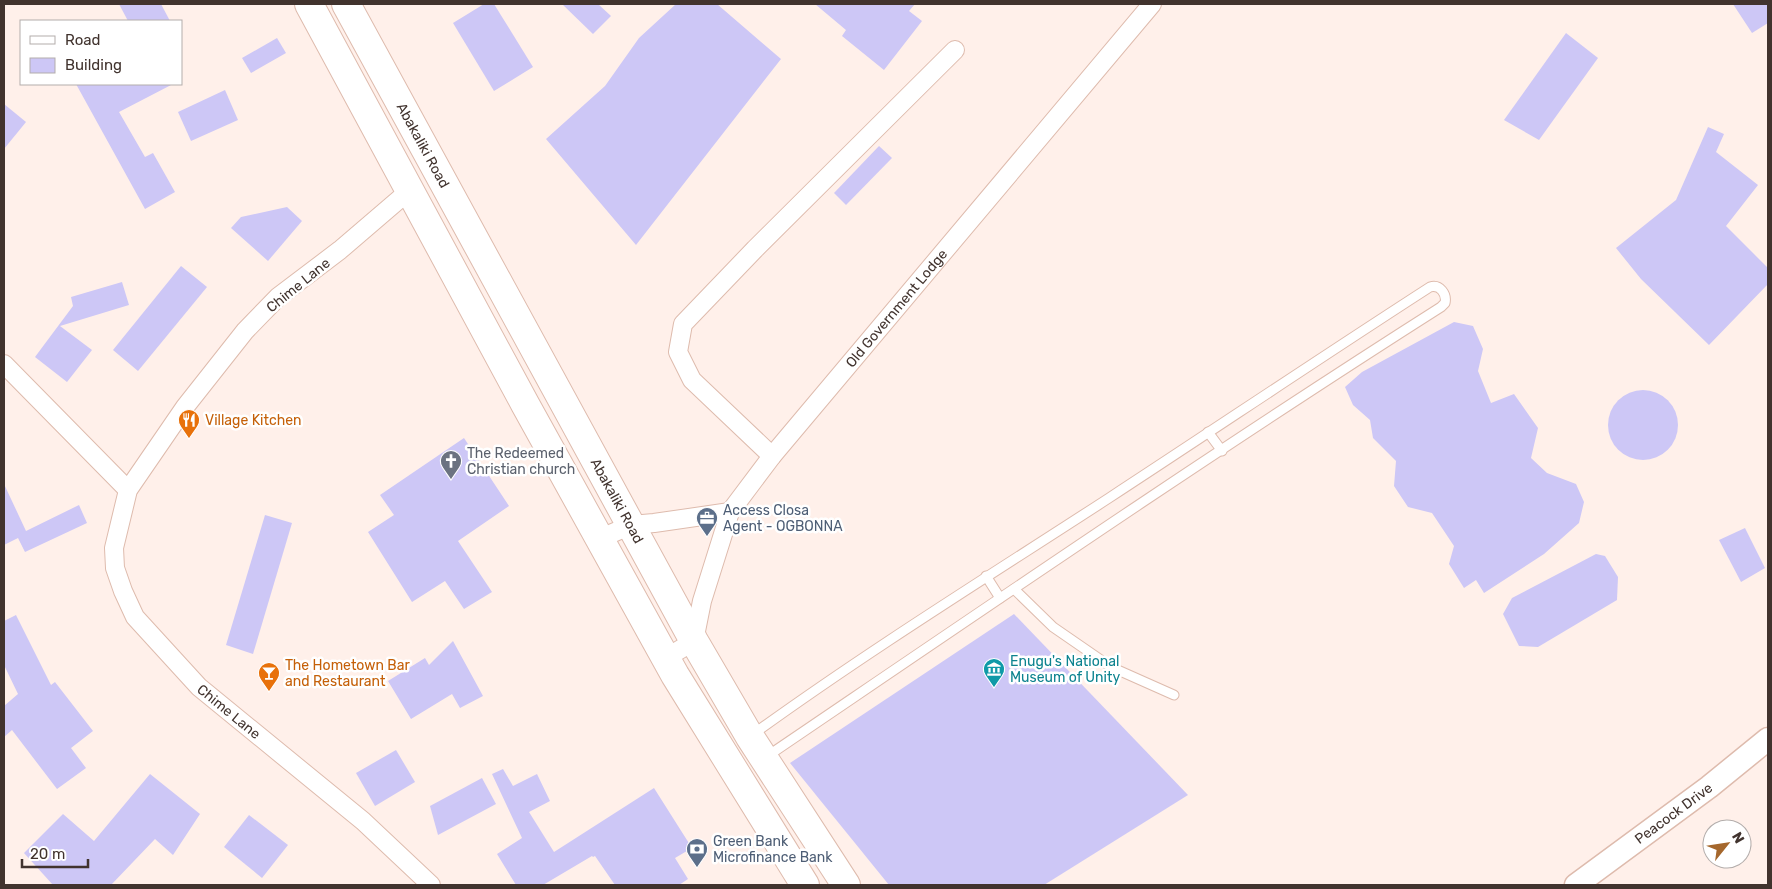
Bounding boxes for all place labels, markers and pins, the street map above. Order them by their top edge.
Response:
restaurant icon: Village Kitchen [177,408,201,439]
place label: Village Kitchen [205,412,302,429]
place label: The Redeemed Christian church [467,445,575,478]
church icon: The Redeemed Christian church [439,449,463,480]
place label: Access Closa Agent - OGBONNA [723,502,843,535]
office icon: Access Closa Agent - OGBONNA [695,506,719,537]
place label: Enugu's National Museum of Unity [1010,653,1120,686]
place label: The Hometown Bar and Restaurant [285,657,410,690]
museum icon: Enugu's National Museum of Unity [982,657,1006,688]
bar icon: The Hometown Bar and Restaurant [257,661,281,692]
place label: Green Bank Microfinance Bank [713,833,833,866]
bank icon: Green Bank Microfinance Bank [685,837,709,868]

